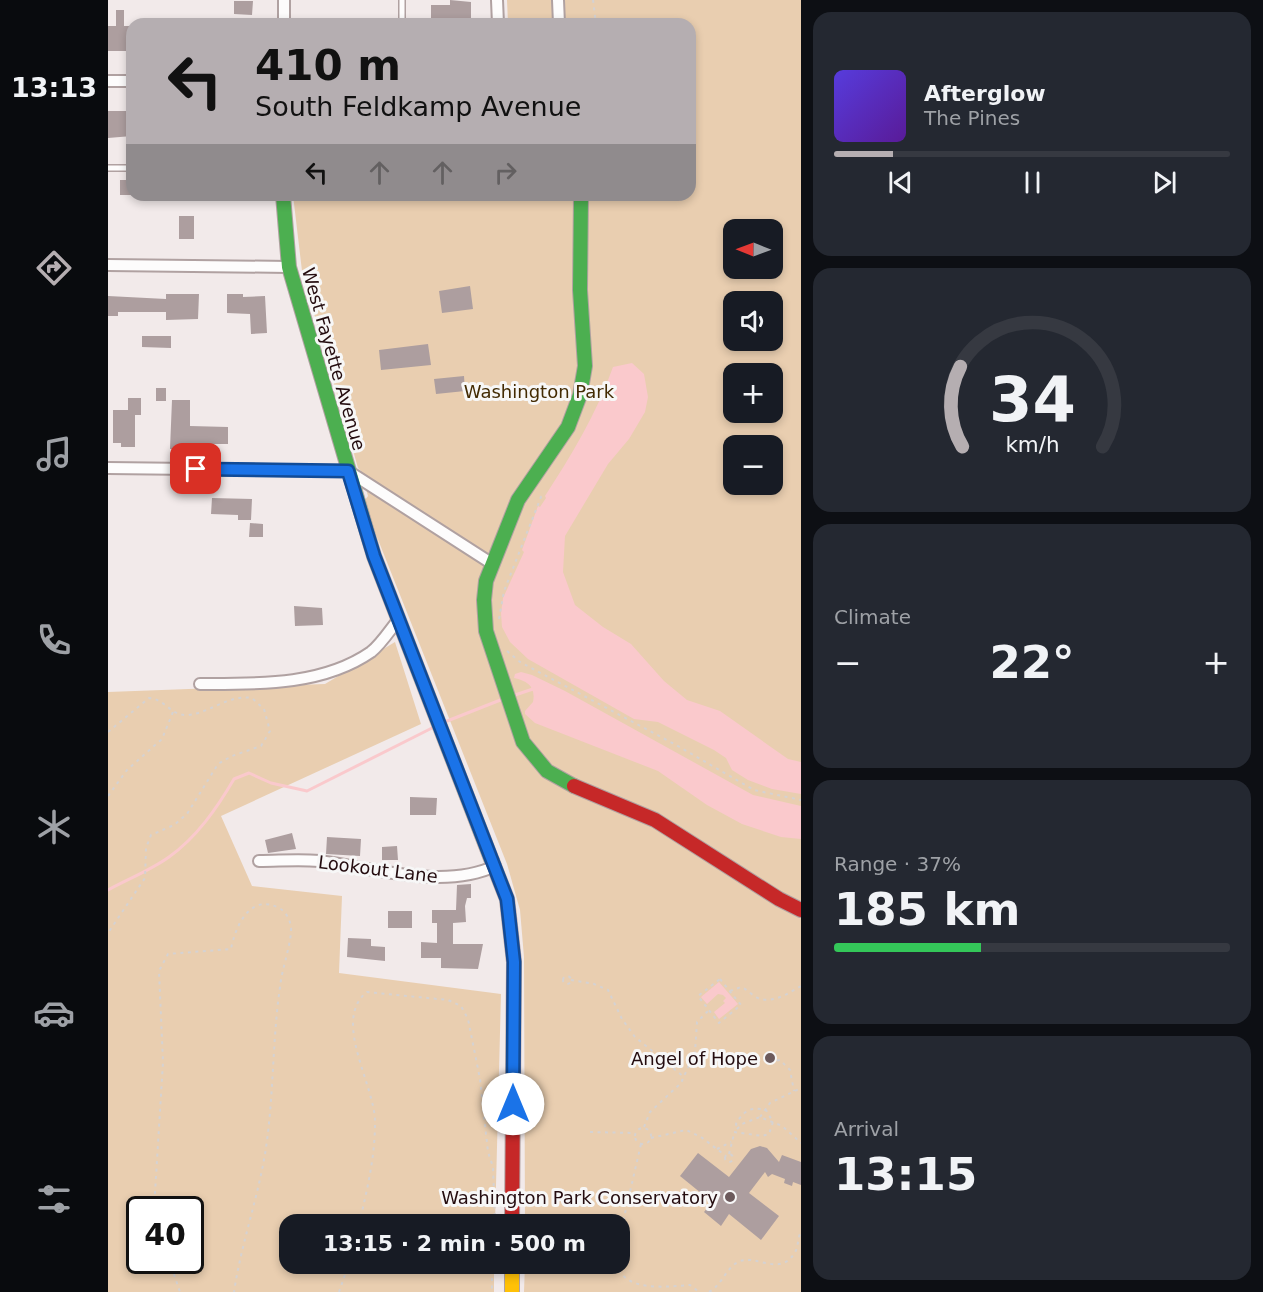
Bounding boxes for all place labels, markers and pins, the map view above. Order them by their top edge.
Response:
pin [170,443,221,494]
place label: Angel of Hope [631,1048,758,1069]
marker: Angel of Hope [763,1051,777,1065]
place label: Washington Park Conservatory [441,1187,718,1208]
marker: Washington Park Conservatory [723,1190,737,1204]

